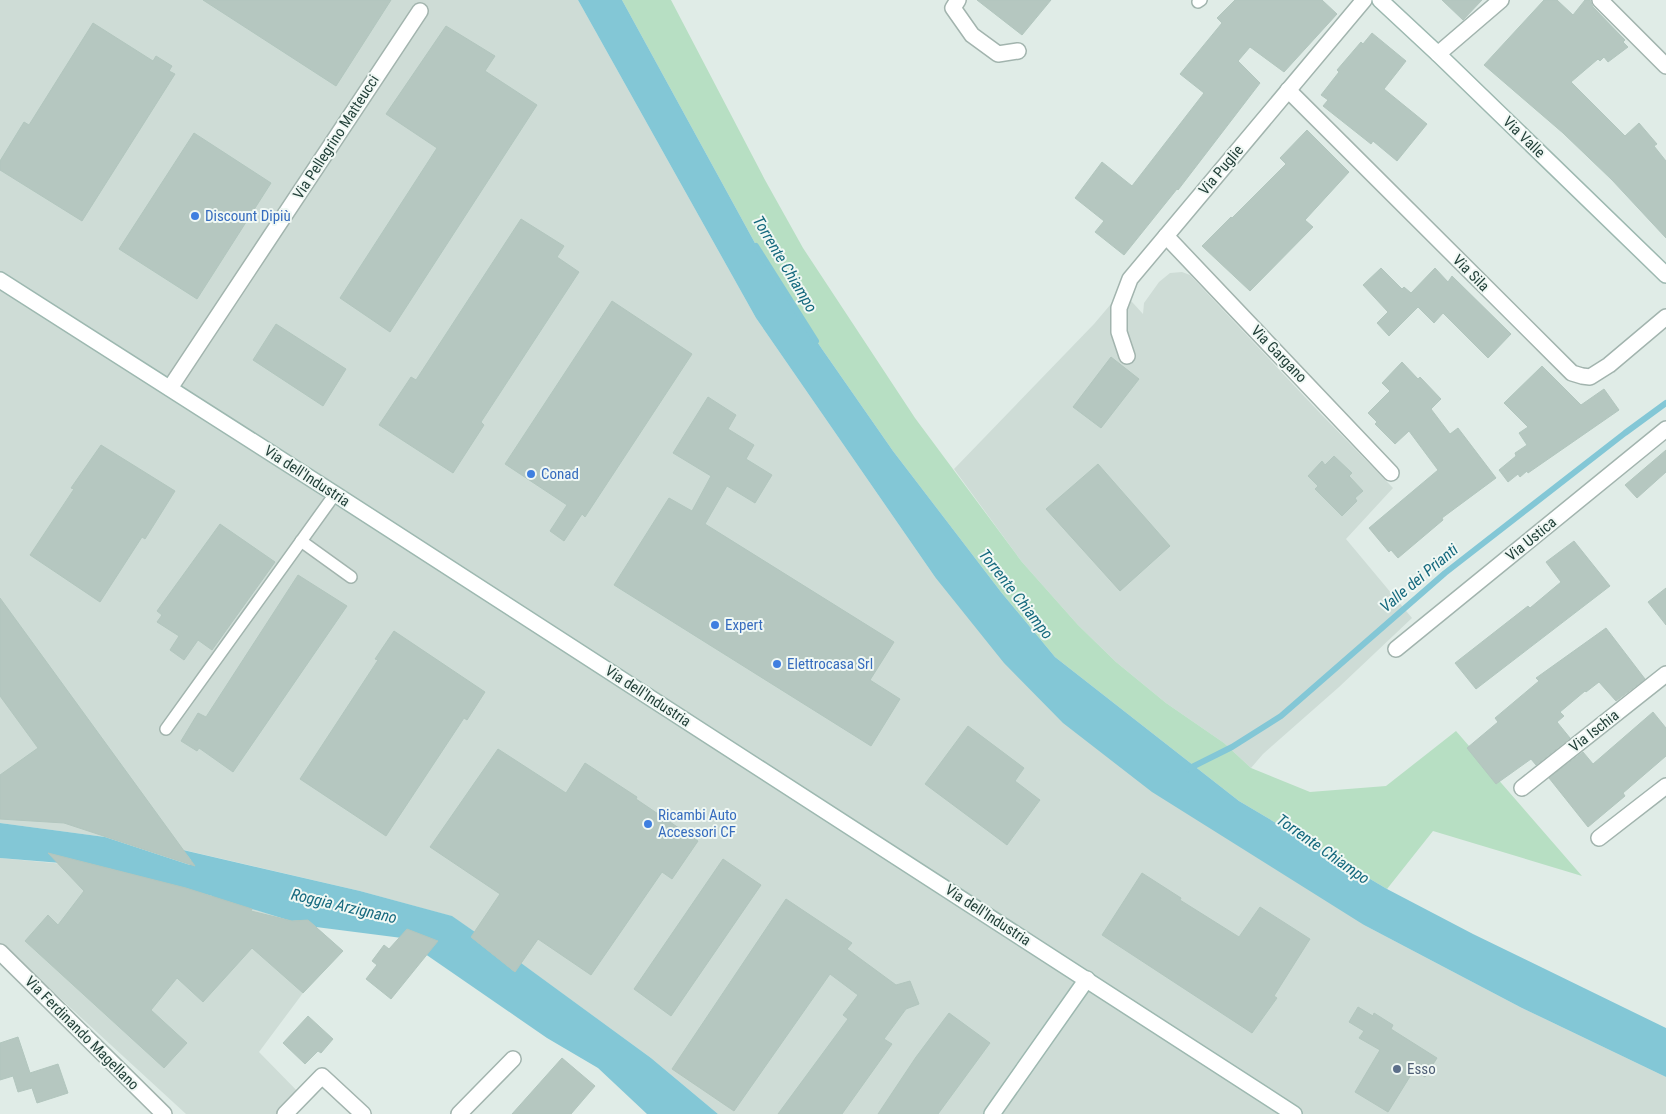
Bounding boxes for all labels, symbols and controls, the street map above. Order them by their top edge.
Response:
street label: Via Pellegrino Matteucci [289,72,383,202]
street label: Via Valle [1499,113,1549,161]
street label: Via Puglie [1195,141,1247,199]
place label: Discount Dipiù [205,207,291,225]
marker: Discount Dipiù [189,210,201,222]
water label: Torrente Chiampo [749,212,821,316]
street label: Via Sila [1449,251,1493,295]
street label: Via Gargano [1247,322,1311,386]
street label: Via dell'Industria [261,442,353,510]
place label: Conad [541,465,579,483]
marker: Conad [525,468,537,480]
street label: Via Ustica [1502,513,1560,565]
water label: Valle dei Prianti [1376,540,1462,616]
water label: Torrente Chiampo [975,545,1057,643]
place label: Expert [725,616,763,634]
marker: Expert [709,619,721,631]
place label: Elettrocasa Srl [787,655,873,673]
marker: Elettrocasa Srl [771,658,783,670]
street label: Via dell'Industria [602,662,694,730]
street label: Via Ischia [1566,706,1622,756]
place label: Ricambi Auto Accessori CF [658,806,737,841]
water label: Torrente Chiampo [1273,810,1373,888]
marker: Ricambi Auto Accessori CF [642,818,654,830]
street label: Via dell'Industria [942,881,1034,949]
water label: Roggia Arzignano [289,885,399,927]
street label: Via Ferdinando Magellano [21,972,143,1094]
place label: Esso [1407,1060,1436,1078]
marker: Esso [1391,1063,1403,1075]

